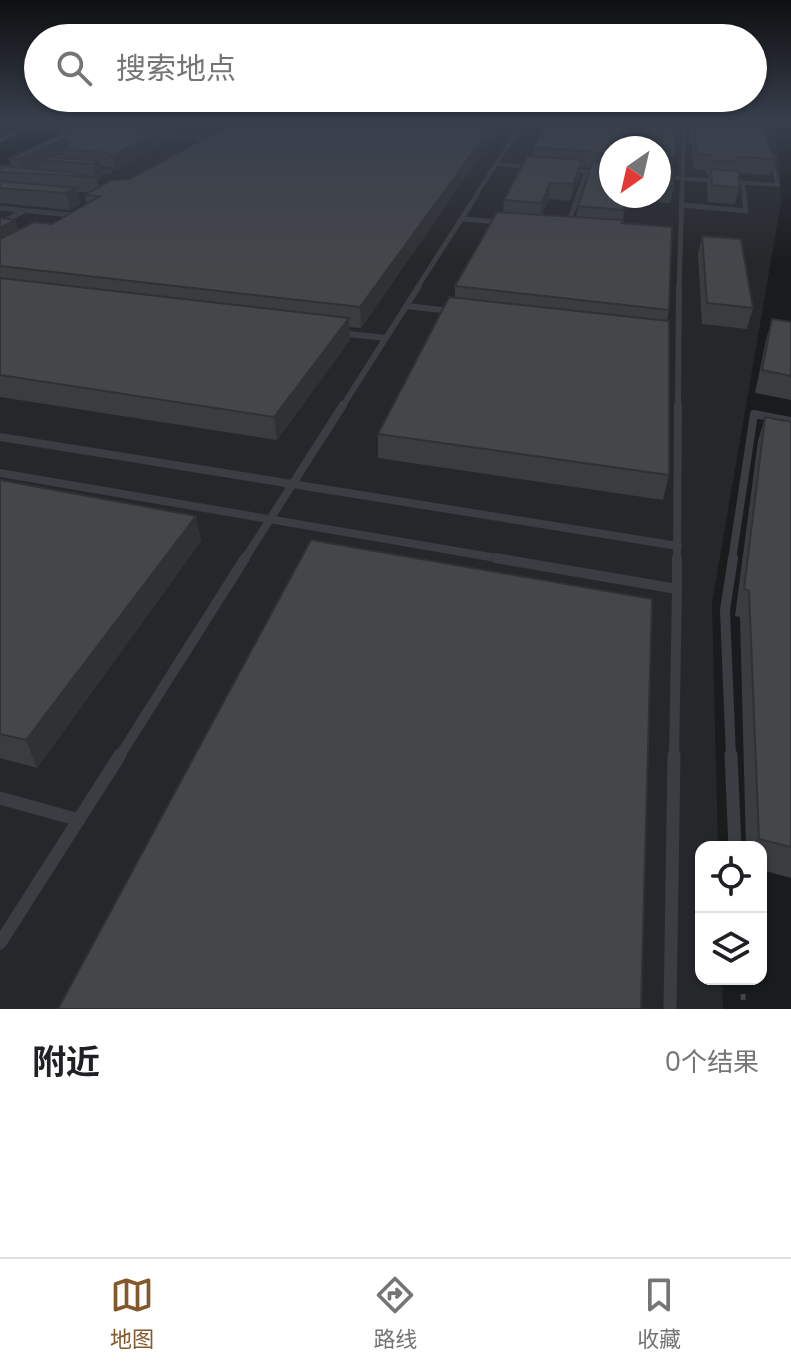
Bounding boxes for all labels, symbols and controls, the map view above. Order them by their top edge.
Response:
search box [24,24,767,112]
icon: search [52,46,96,90]
text: 搜索地点 [116,47,236,90]
north arrow [599,136,671,208]
map controls [695,841,767,985]
button: locate [695,841,767,913]
button: layers [695,913,767,985]
text: 附近 [32,1038,100,1086]
text: 0个结果 [665,1044,759,1080]
tab: 地图 [110,1273,154,1356]
tab: 路线 [373,1273,417,1356]
tab: 收藏 [637,1273,681,1356]

